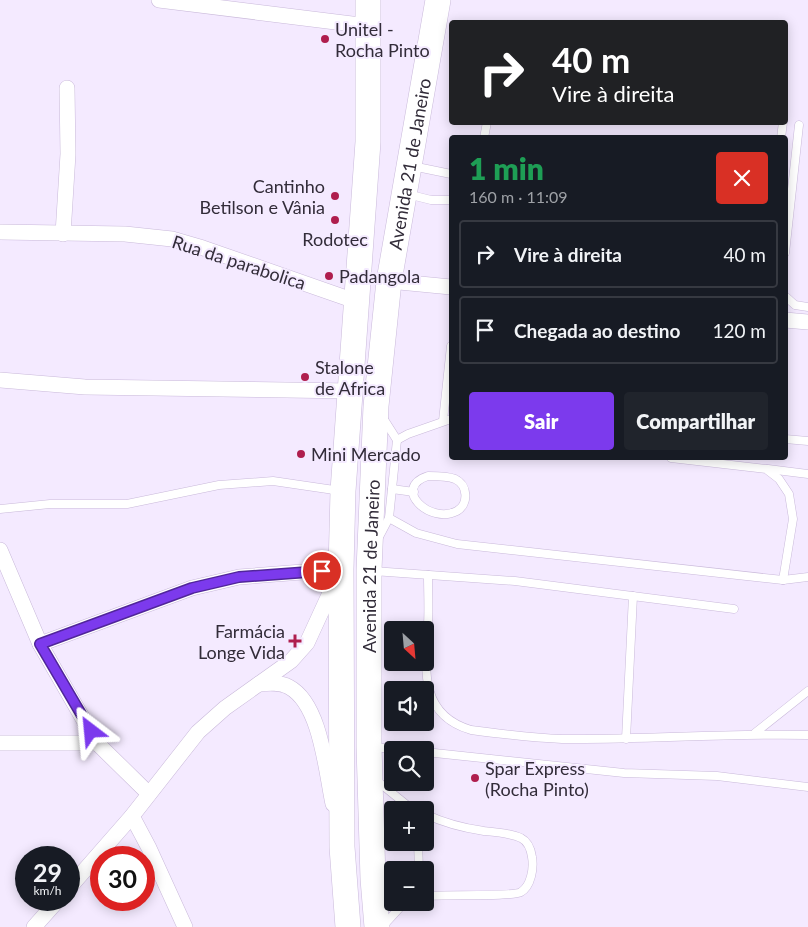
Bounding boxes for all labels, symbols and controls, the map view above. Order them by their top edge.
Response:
place label: Unitel - Rocha Pinto [335,18,430,61]
marker: Unitel - Rocha Pinto [319,33,331,45]
text: 40 m [552,38,630,80]
icon: right [469,40,534,105]
street label: Avenida 21 de Janeiro [384,76,435,251]
text: Vire à direita [552,80,674,107]
text: 1 min [469,150,544,186]
button: close [716,152,768,204]
place label: Cantinho Betilson e Vânia [199,175,325,218]
text: 160 m · 11:09 [469,187,568,206]
marker: Cantinho Betilson e Vânia [329,190,341,202]
marker: Rodotec [329,214,341,226]
place label: Rodotec [302,228,368,250]
street label: Rua da parabolica [170,230,308,294]
icon: right [471,240,499,268]
text: Vire à direita [514,243,622,266]
text: 40 m [723,243,766,266]
place label: Padangola [339,265,420,287]
marker: Padangola [323,270,335,282]
icon: arrive [471,316,499,344]
text: Chegada ao destino [514,319,680,342]
text: 120 m [712,319,766,342]
place label: Stalone de Africa [315,356,385,399]
marker: Stalone de Africa [299,371,311,383]
button: Sair [469,392,614,450]
button: Compartilhar [624,392,768,450]
place label: Mini Mercado [311,443,421,465]
marker: Mini Mercado [295,448,307,460]
street label: Avenida 21 de Janeiro [358,479,384,653]
pin [301,550,343,592]
icon: arrive [308,557,336,585]
place label: Farmácia Longe Vida [198,620,285,663]
north arrow [384,621,434,671]
map controls [384,621,434,911]
marker: Farmácia Longe Vida [289,635,301,647]
button: sound [384,681,434,731]
position arrow [64,704,116,756]
button: search [384,741,434,791]
place label: Spar Express (Rocha Pinto) [485,757,589,800]
marker: Spar Express (Rocha Pinto) [469,772,481,784]
button: + [384,801,434,851]
speed limit sign: 30 [90,846,155,911]
text: 29 [33,857,62,887]
button: − [384,861,434,911]
text: km/h [33,883,62,898]

